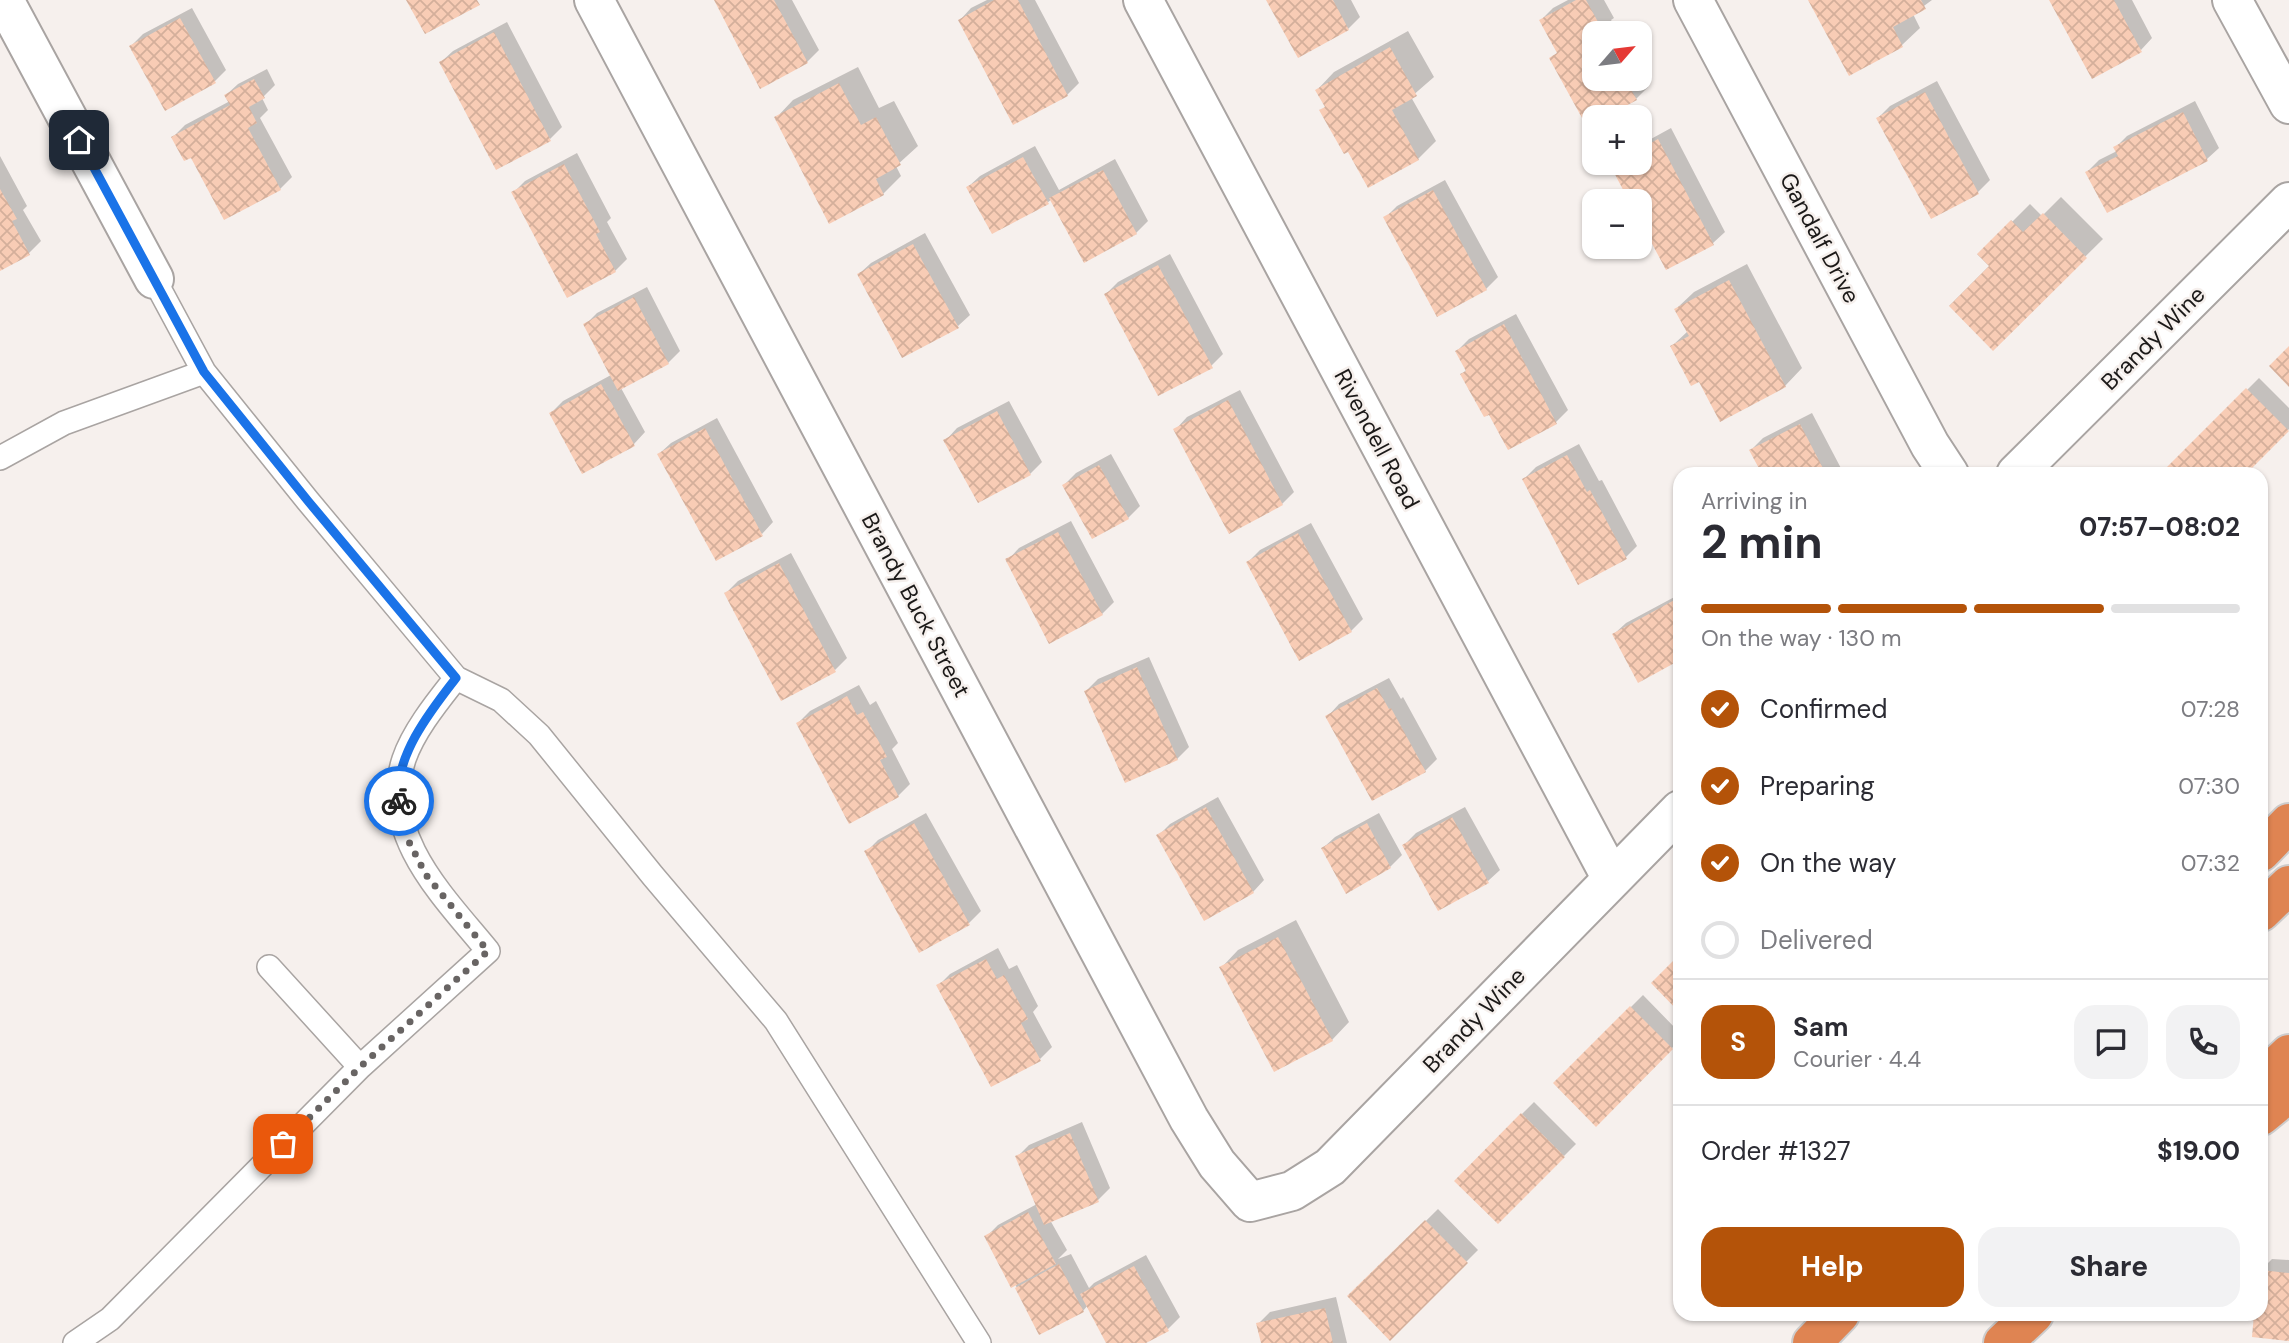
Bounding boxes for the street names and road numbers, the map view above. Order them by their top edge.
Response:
street label: Gandalf Drive [1773,168,1867,308]
street label: Brandy Wine [2094,279,2212,397]
street label: Rivendell Road [1328,364,1426,514]
street label: Brandy Buck Street [855,508,977,702]
street label: Brandy Wine [1416,961,1532,1079]

